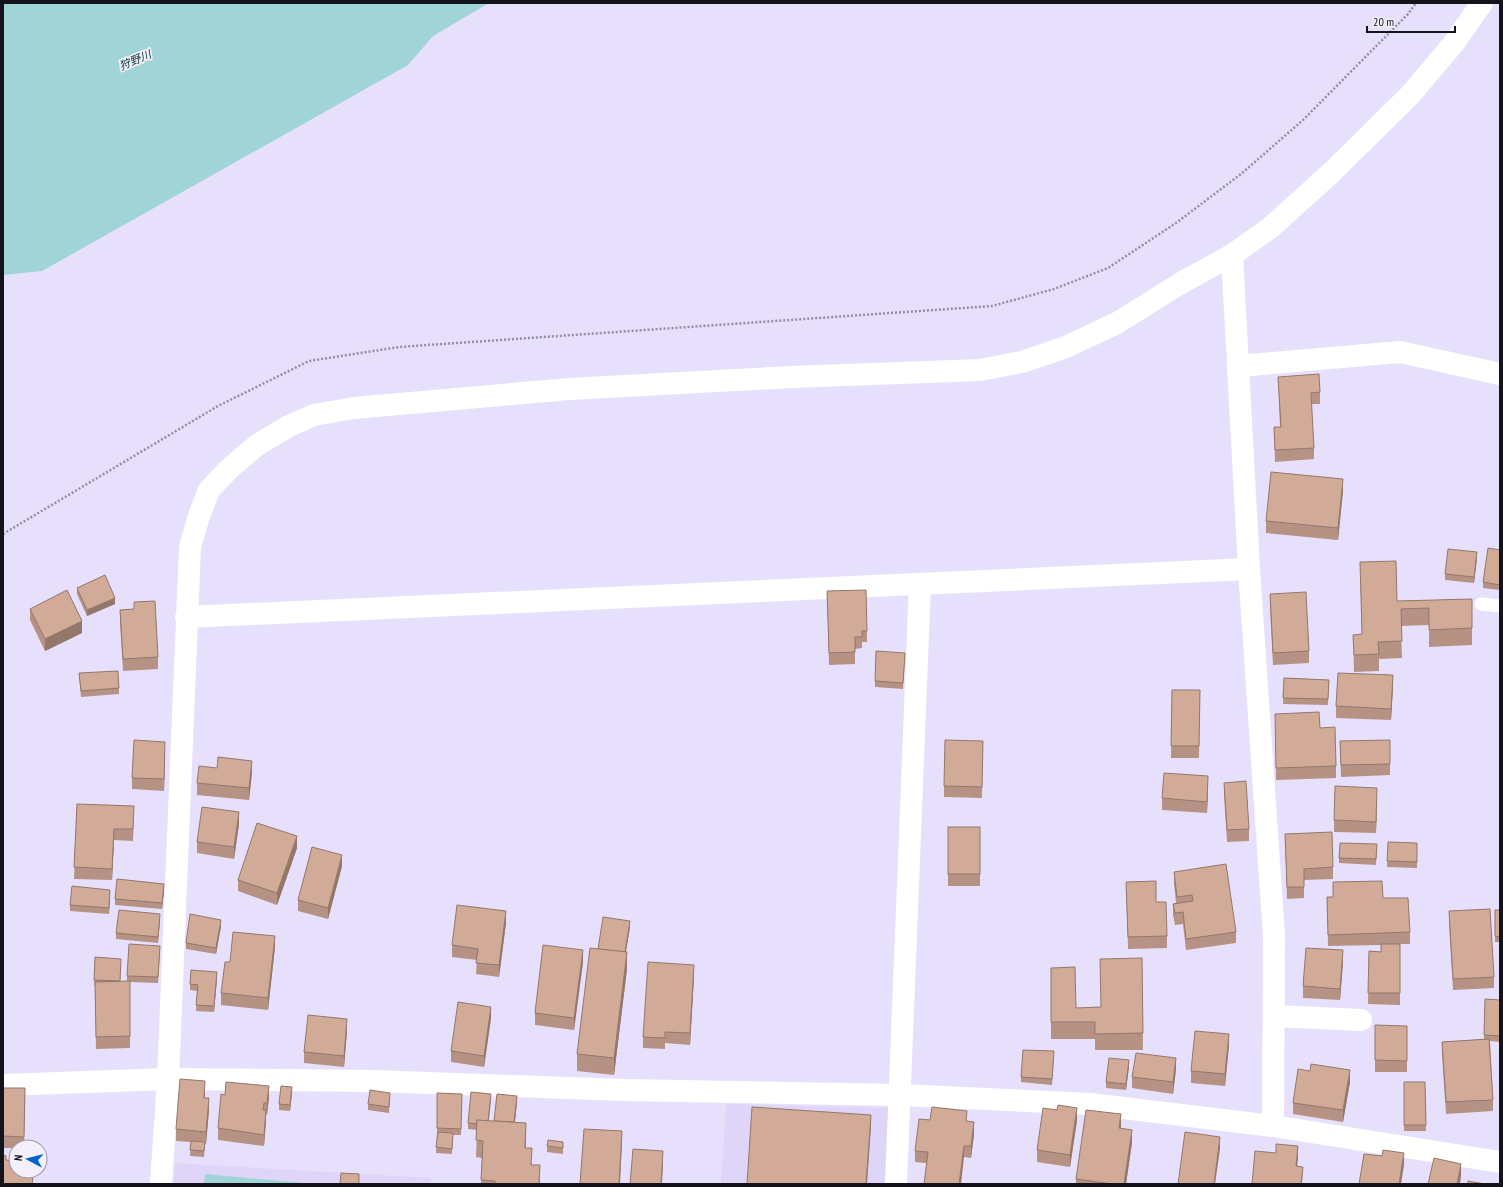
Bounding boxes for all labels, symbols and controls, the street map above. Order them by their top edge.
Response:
scale bar [1367,8,1455,34]
text: 20 m [1373,14,1394,29]
water label: 狩野川 [117,47,154,73]
north arrow [8,1139,48,1179]
text: N [11,1154,25,1162]

